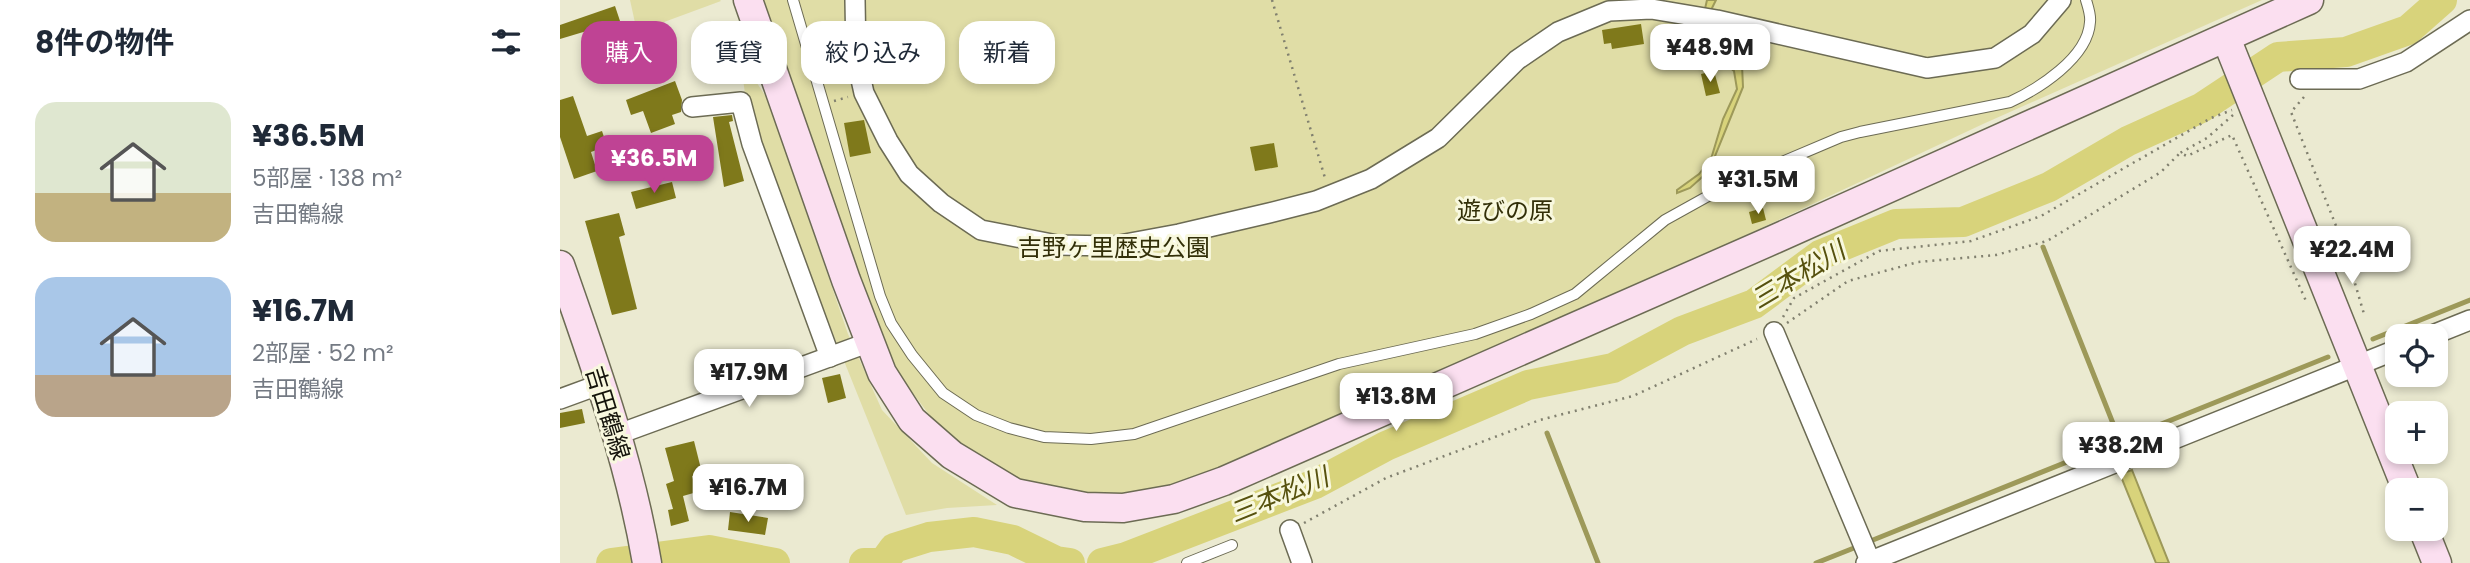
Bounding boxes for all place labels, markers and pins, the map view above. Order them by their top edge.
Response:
pin: ¥48.9M [1653,24,1767,84]
pin: ¥36.5M [597,136,711,195]
pin: ¥31.5M [1701,156,1815,216]
pin: ¥22.4M [2295,226,2409,286]
pin: ¥17.9M [692,350,806,409]
pin: ¥13.8M [1339,374,1453,433]
pin: ¥38.2M [2064,422,2178,482]
pin: ¥16.7M [691,464,805,524]

